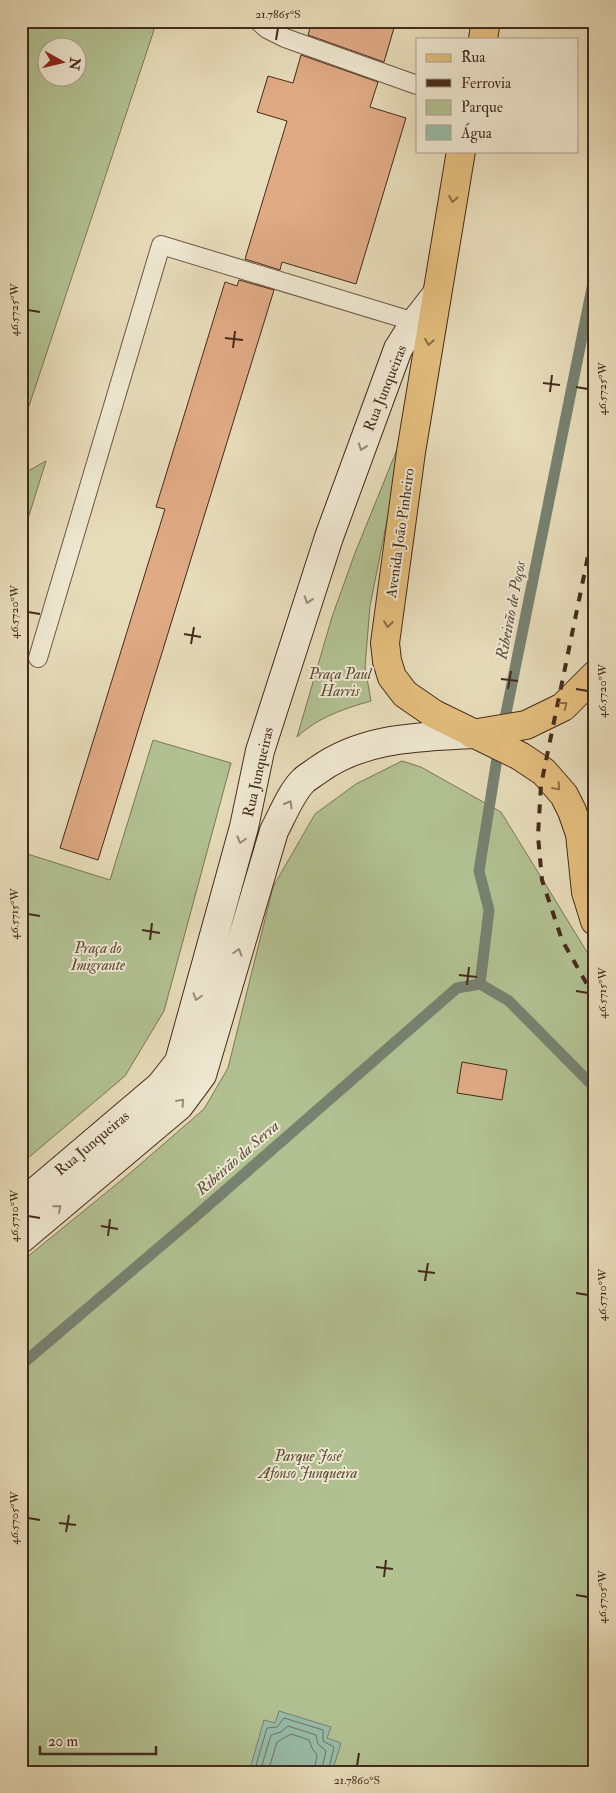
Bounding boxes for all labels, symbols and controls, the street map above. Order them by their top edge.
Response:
text: 21.7865°S [255,7,301,22]
north arrow [38,38,88,88]
legend [416,38,578,152]
text: Rua [461,48,486,67]
text: N [65,55,84,72]
text: Ferrovia [461,74,512,93]
text: Parque [461,98,503,117]
text: Água [460,122,493,143]
one-way arrow [449,195,459,204]
text: 46.5725°W [7,283,22,337]
one-way arrow [425,338,435,347]
street label: Rua Junqueiras [359,342,412,435]
text: 46.5725°W [595,362,610,416]
one-way arrow [358,442,368,450]
street label: Avenida João Pinheiro [382,467,420,600]
water label: Ribeirão de Poços [491,559,530,662]
text: 46.5720°W [7,584,22,639]
one-way arrow [304,595,314,603]
one-way arrow [383,620,394,628]
text: 46.5720°W [595,663,610,718]
park label: Praça Paul Harris [308,665,373,701]
one-way arrow [558,702,568,711]
street label: Rua Junqueiras [239,725,279,819]
one-way arrow [551,781,560,790]
one-way arrow [282,800,292,809]
one-way arrow [236,836,247,845]
text: 46.5715°W [7,888,22,940]
park label: Praça do Imigrante [70,939,126,975]
one-way arrow [233,948,243,956]
text: 46.5715°W [595,967,610,1019]
one-way arrow [193,992,203,1000]
one-way arrow [176,1098,185,1107]
street label: Rua Junqueiras [51,1107,134,1181]
water label: Ribeirão da Serra [191,1116,283,1200]
text: 46.5710°W [7,1189,22,1242]
one-way arrow [53,1204,62,1213]
text: 46.5710°W [595,1268,610,1321]
park label: Parque José Afonso Junqueira [256,1447,358,1483]
text: 46.5705°W [7,1491,22,1545]
text: 46.5705°W [595,1570,610,1624]
scale bar [40,1723,156,1755]
text: 20 m [48,1732,78,1751]
text: 21.7860°S [334,1773,380,1788]

